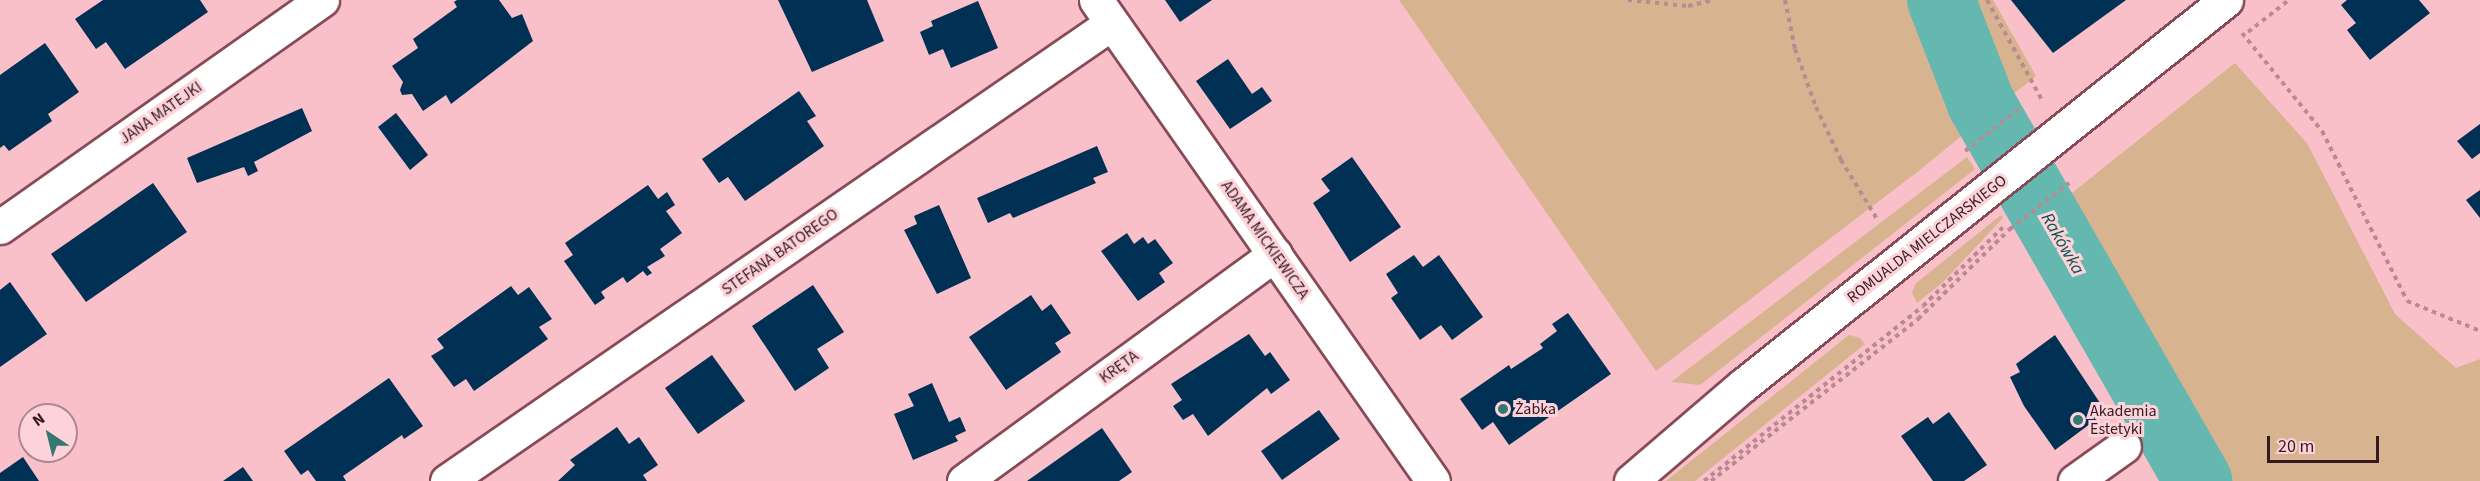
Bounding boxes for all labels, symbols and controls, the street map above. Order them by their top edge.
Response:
street label: JANA MATEJKI [116,78,206,148]
street label: ROMUALDA MIELCZARSKIEGO [1843,171,2011,307]
street label: ADAMA MICKIEWICZA [1217,177,1313,303]
street label: STEFANA BATOREGO [718,205,842,299]
water label: Rakówka [2036,209,2088,279]
street label: KRĘTA [1096,346,1142,388]
place label: Żabka [1515,399,1556,419]
place label: Akademia Estetyki [2090,401,2157,439]
marker: Żabka [1496,402,1510,416]
north arrow [18,403,78,463]
text: N [28,408,49,432]
marker: Akademia Estetyki [2071,413,2085,427]
scale bar [2270,424,2382,462]
text: 20 m [2278,434,2314,459]

